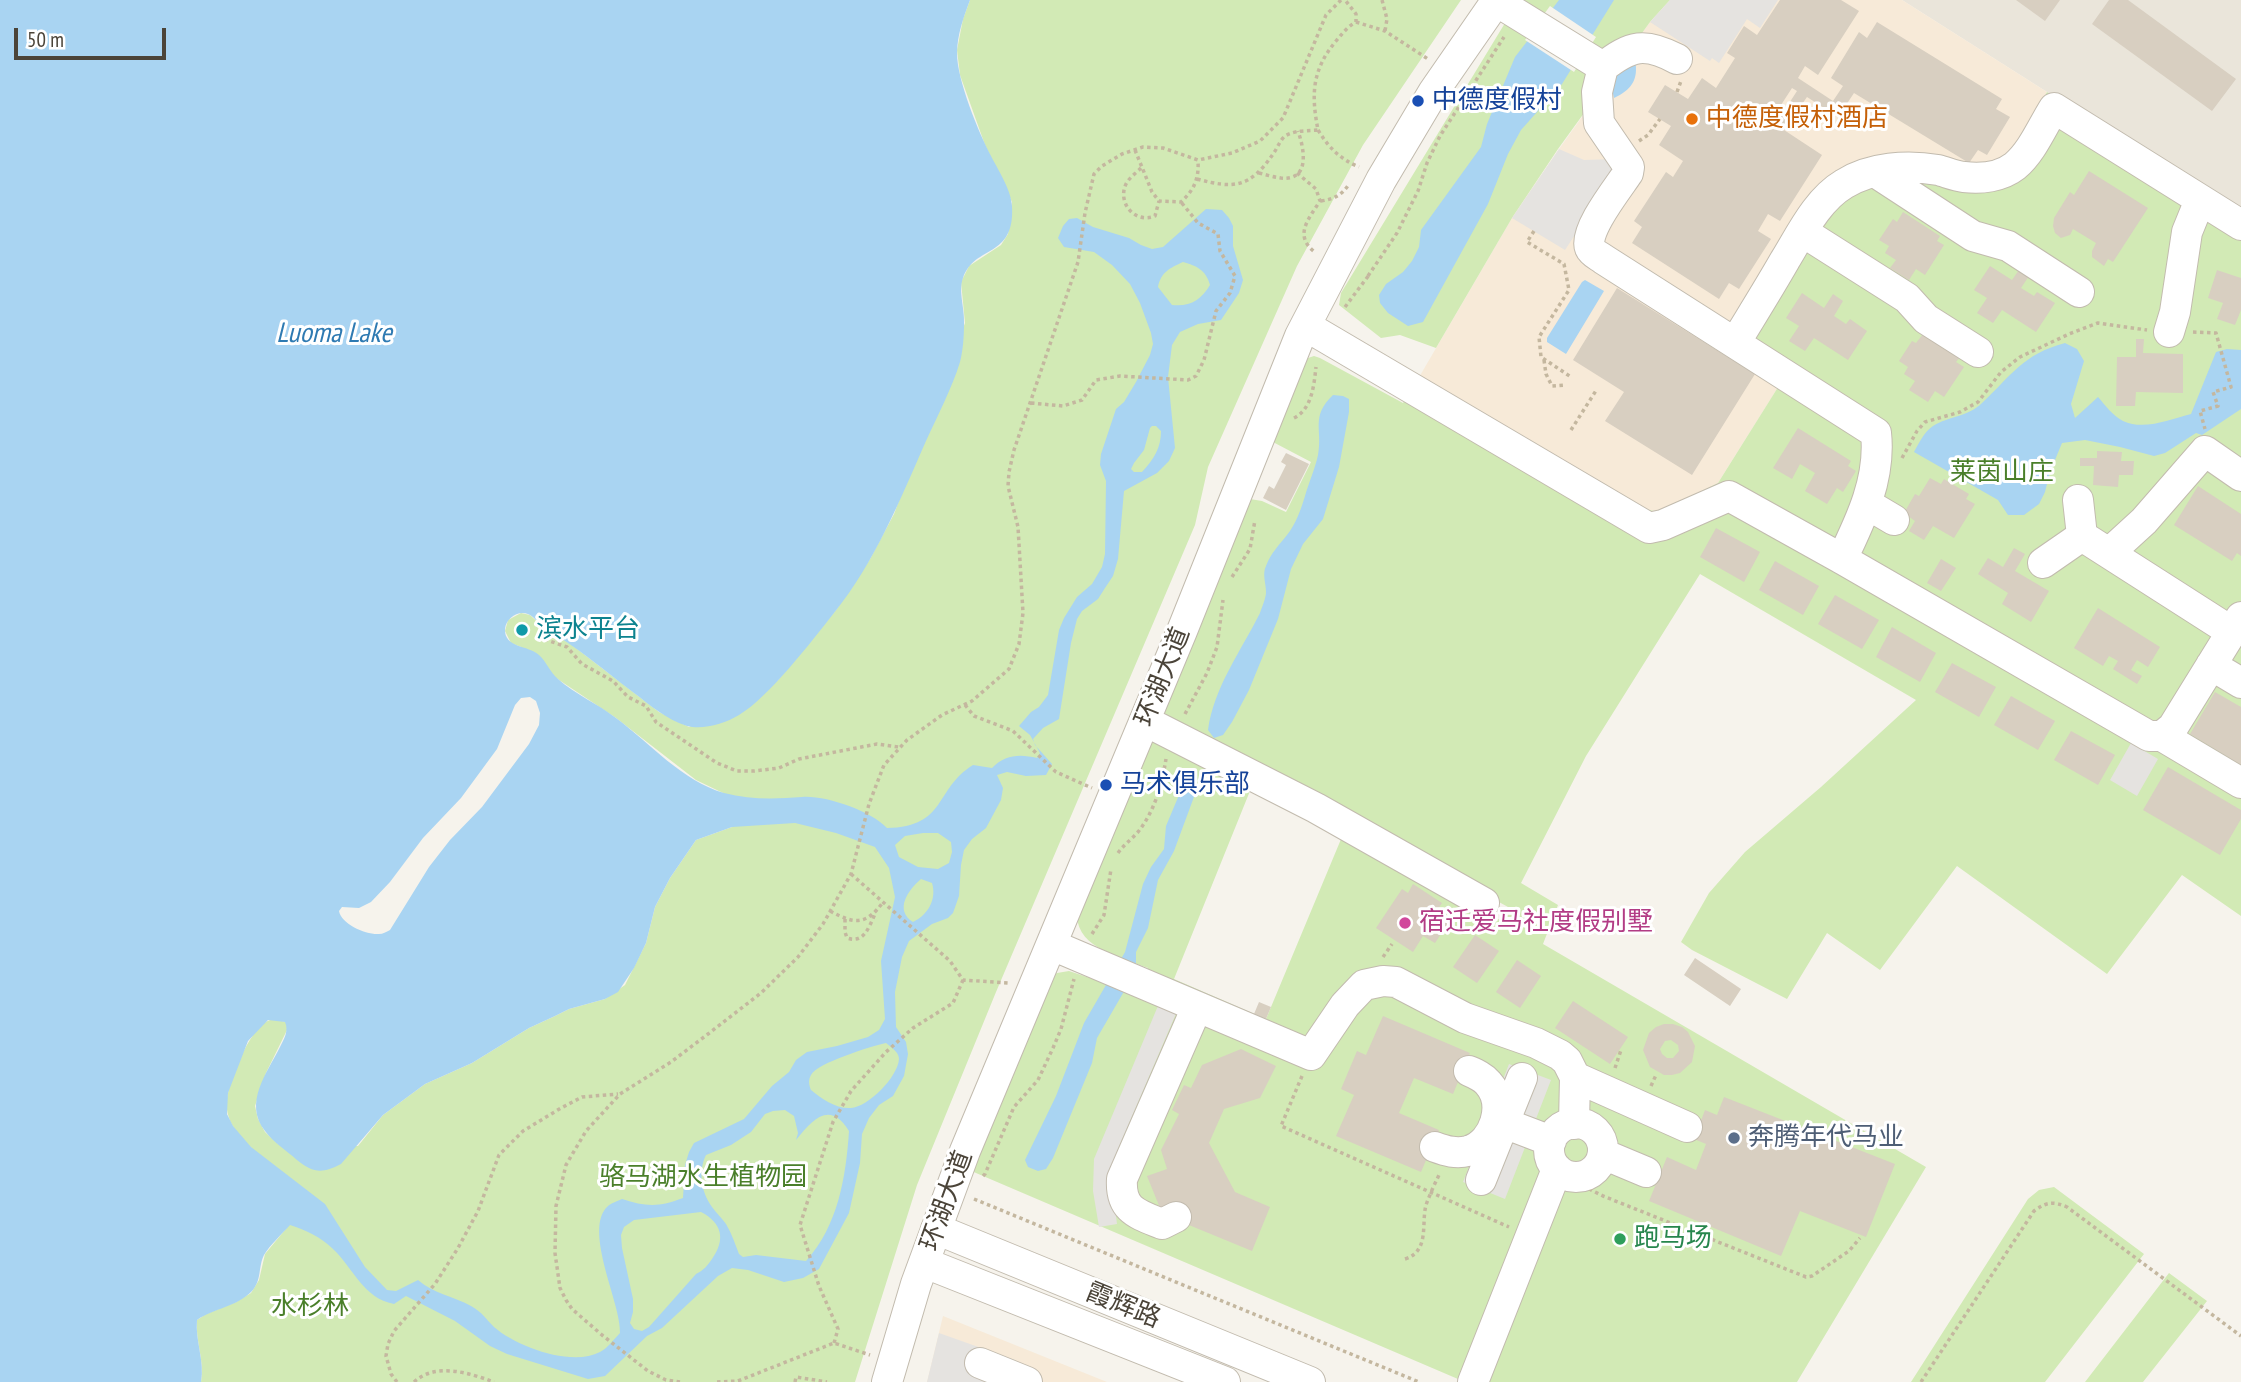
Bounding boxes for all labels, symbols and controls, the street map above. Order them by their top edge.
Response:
scale bar [18,14,170,58]
text: 50 m [27,26,64,53]
place label: 中德度假村 [1432,85,1562,117]
marker: 中德度假村 [1410,93,1426,109]
place label: 中德度假村酒店 [1706,103,1888,135]
marker: 中德度假村酒店 [1684,111,1700,127]
water label: Luoma Lake [276,317,392,351]
park label: 莱茵山庄 [1950,457,2054,489]
place label: 滨水平台 [536,614,640,646]
marker: 滨水平台 [514,622,530,638]
street label: 环湖大道 [1129,623,1197,731]
place label: 马术俱乐部 [1120,769,1250,801]
marker: 马术俱乐部 [1098,777,1114,793]
place label: 宿迁爱马社度假别墅 [1419,907,1653,939]
marker: 宿迁爱马社度假别墅 [1397,915,1413,931]
place label: 奔腾年代马业 [1748,1122,1904,1154]
marker: 奔腾年代马业 [1726,1130,1742,1146]
street label: 环湖大道 [915,1147,979,1255]
park label: 骆马湖水生植物园 [599,1162,807,1194]
place label: 跑马场 [1634,1223,1712,1255]
marker: 跑马场 [1612,1231,1628,1247]
street label: 霞辉路 [1081,1277,1165,1335]
park label: 水杉林 [271,1291,349,1323]

